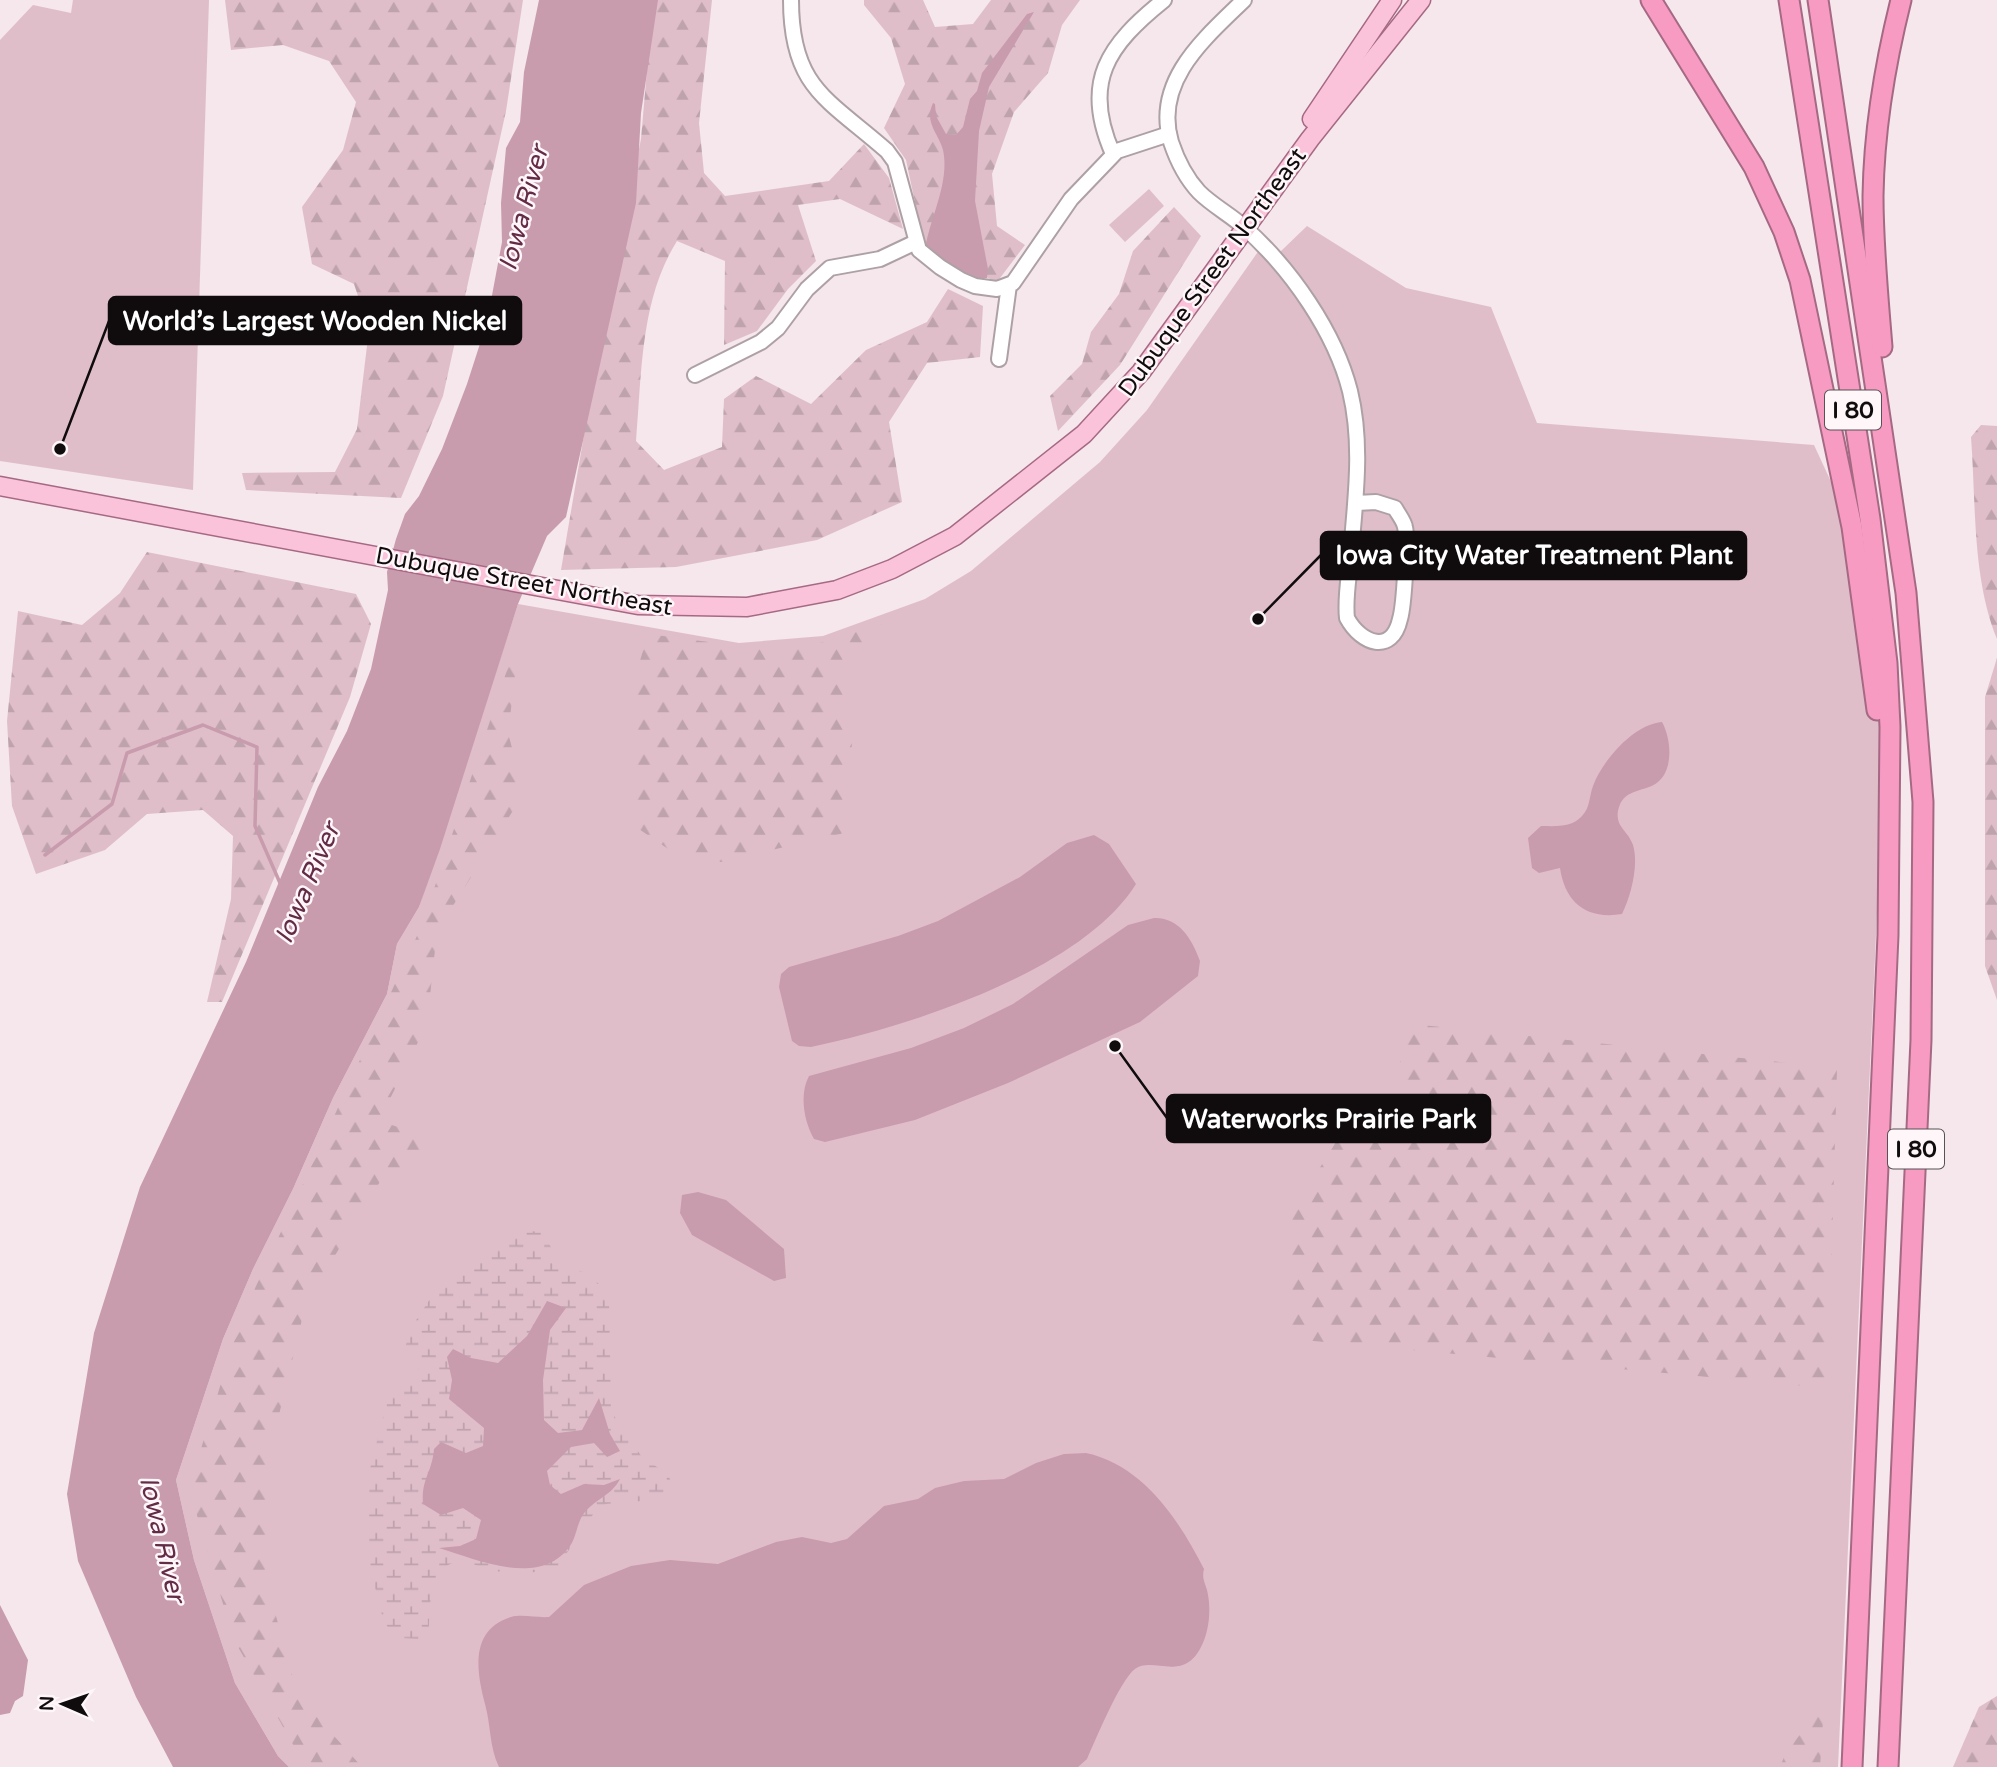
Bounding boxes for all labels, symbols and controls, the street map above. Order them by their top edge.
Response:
water label: Iowa River [492,139,556,274]
street label: Dubuque Street Northeast [1112,142,1313,402]
callout: World’s Largest Wooden Nickel [109,297,521,344]
text: World’s Largest Wooden Nickel [123,306,507,337]
road number: I 80 [1825,390,1881,430]
callout: Iowa City Water Treatment Plant [1321,532,1746,579]
text: Iowa City Water Treatment Plant [1335,540,1733,571]
street label: Dubuque Street Northeast [373,541,675,622]
water label: Iowa River [268,816,348,948]
callout: Waterworks Prairie Park [1167,1095,1490,1142]
text: Waterworks Prairie Park [1181,1104,1477,1135]
road number: I 80 [1888,1130,1944,1168]
water label: Iowa River [133,1473,193,1608]
north arrow [28,1669,98,1739]
text: N [36,1695,58,1711]

